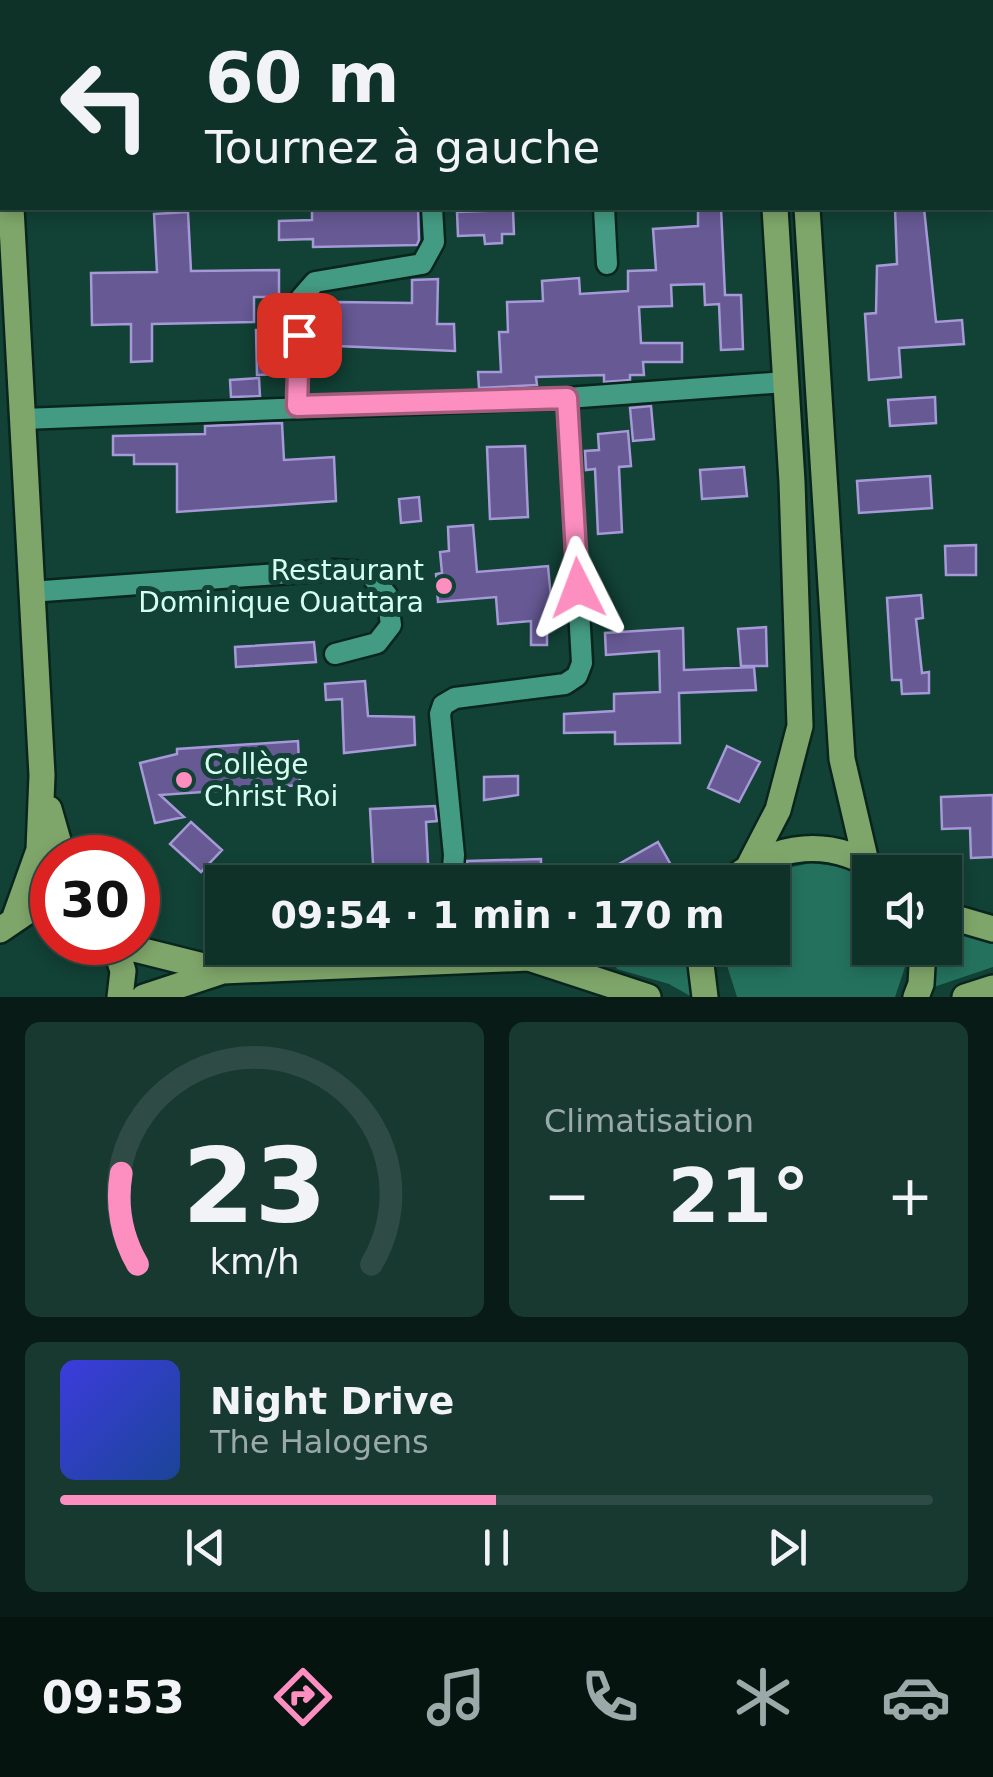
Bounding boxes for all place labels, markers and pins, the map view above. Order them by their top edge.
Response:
pin [257,293,342,378]
place label: Restaurant Dominique Ouattara [138,554,424,619]
marker: Restaurant Dominique Ouattara [433,575,455,597]
place label: Collège Christ Roi [204,748,338,813]
marker: Collège Christ Roi [173,769,195,791]

